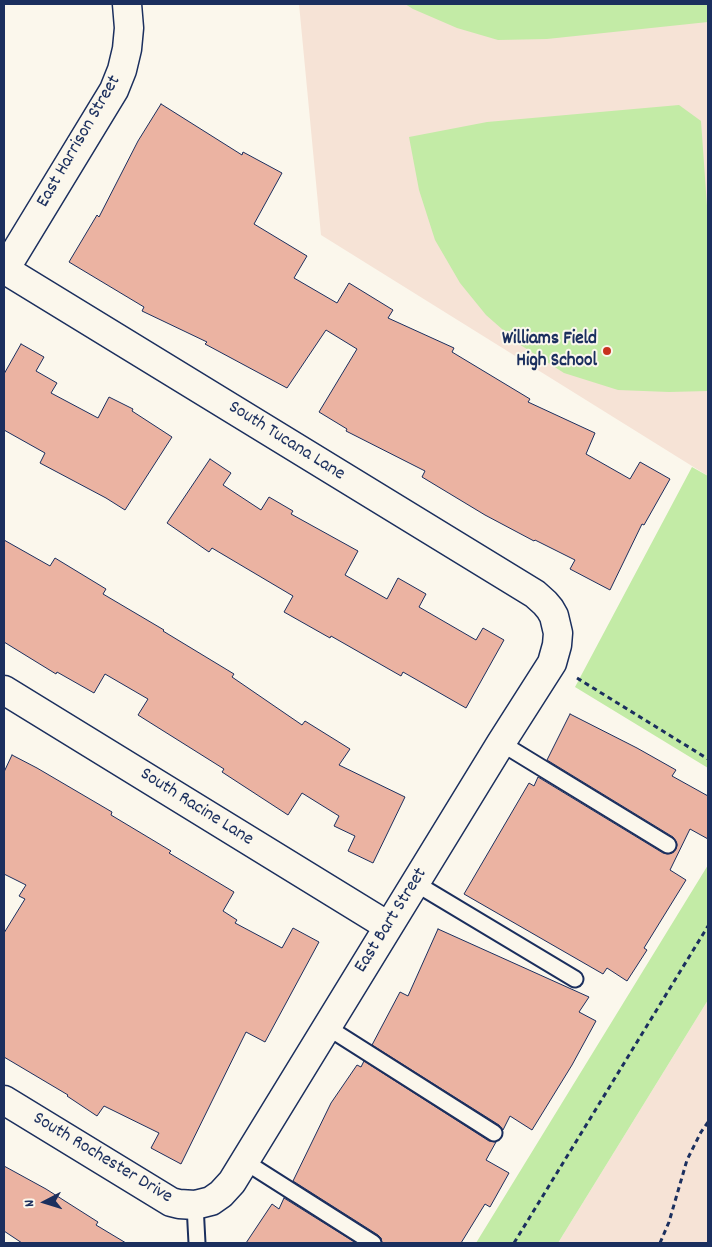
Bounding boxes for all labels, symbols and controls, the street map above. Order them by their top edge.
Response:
street label: East Harrison Street [33,72,127,212]
place label: Williams Field High School [502,329,597,373]
marker: Williams Field High School [601,345,613,357]
street label: South Tucana Lane [223,397,349,487]
street label: South Racine Lane [135,764,257,852]
street label: East Bart Street [351,864,433,978]
street label: South Rochester Drive [28,1108,176,1210]
north arrow [20,1177,70,1227]
text: N [20,1199,40,1208]

